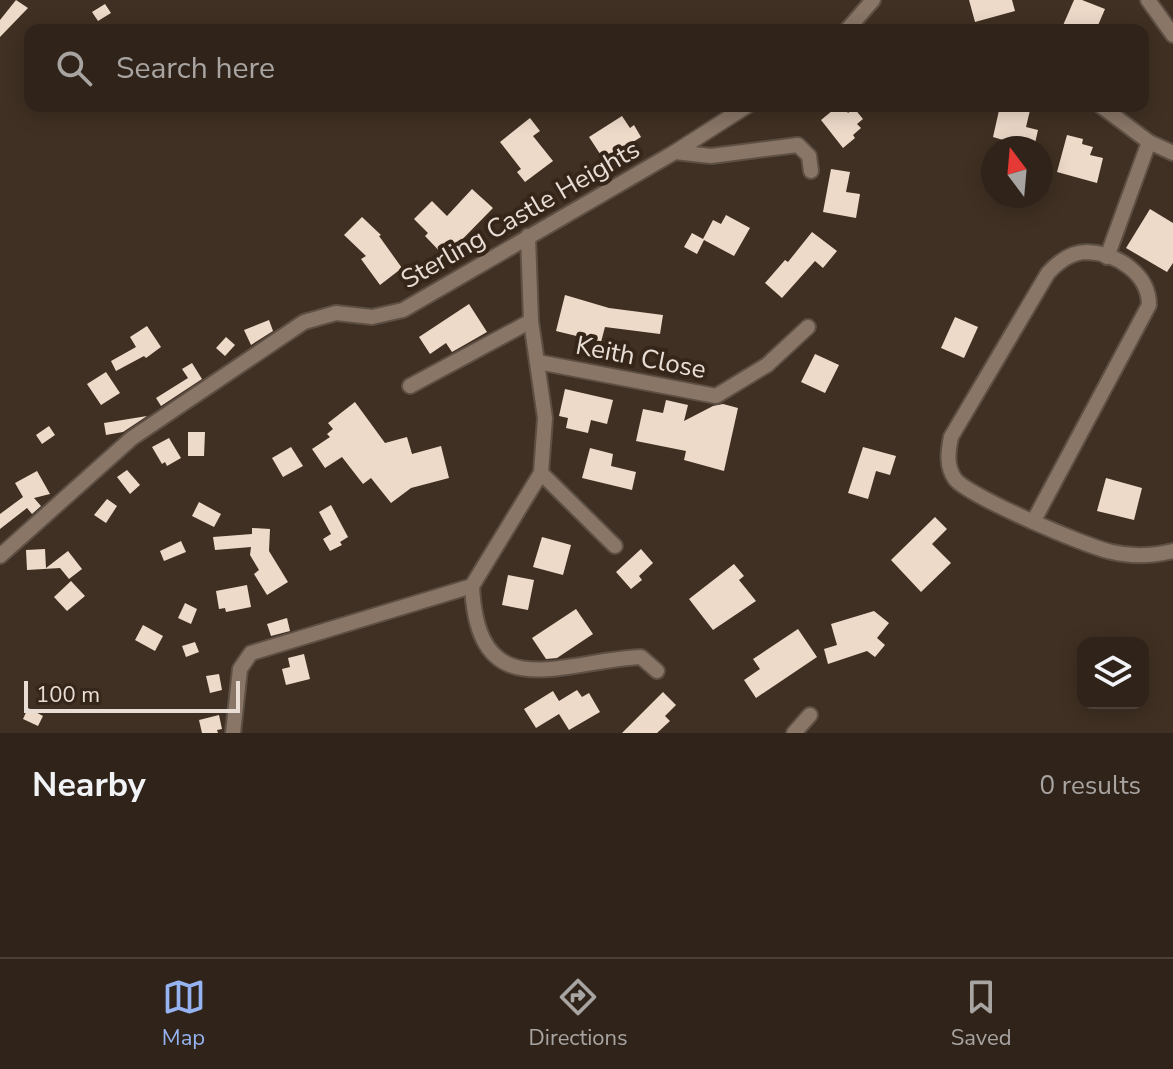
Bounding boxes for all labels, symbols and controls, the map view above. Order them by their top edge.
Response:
search box [24,24,1149,112]
icon: search [52,46,96,90]
text: Search here [116,48,275,89]
street label: Sterling Castle Heights [395,132,646,297]
north arrow [981,136,1053,208]
street label: Keith Close [573,328,709,387]
map controls [1077,637,1149,709]
button: layers [1077,637,1149,709]
scale bar [24,677,240,713]
text: 100 m [36,680,100,710]
text: Nearby [32,762,146,808]
text: 0 results [1040,768,1141,803]
tab: Map [162,975,206,1053]
tab: Directions [529,975,628,1053]
tab: Saved [951,975,1011,1053]

